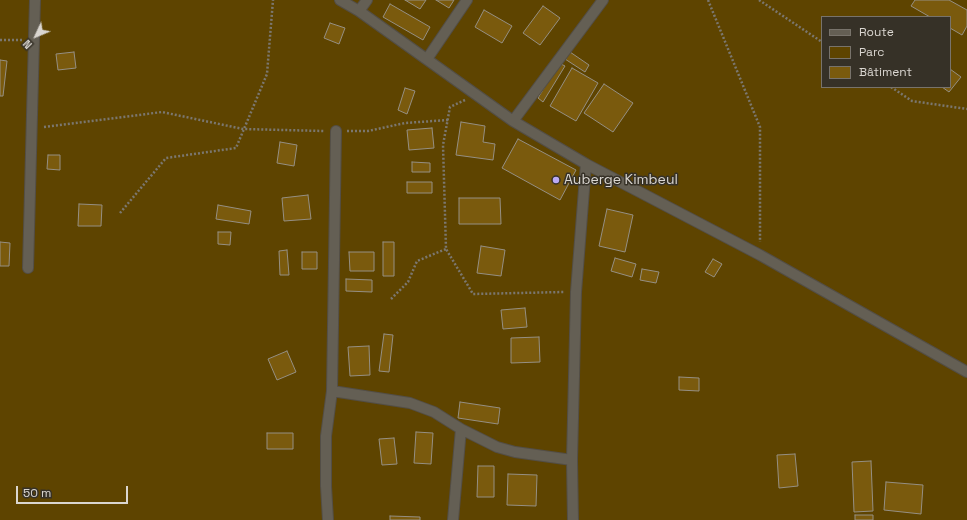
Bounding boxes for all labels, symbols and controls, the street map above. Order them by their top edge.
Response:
north arrow [16,16,56,56]
legend [821,16,951,88]
text: Route [859,24,894,40]
text: N [20,37,35,52]
text: Parc [859,44,884,60]
text: Bâtiment [859,64,912,80]
place label: Auberge Kimbeul [564,172,678,188]
marker: Auberge Kimbeul [551,175,561,185]
scale bar [18,478,130,504]
text: 50 m [23,485,51,501]

